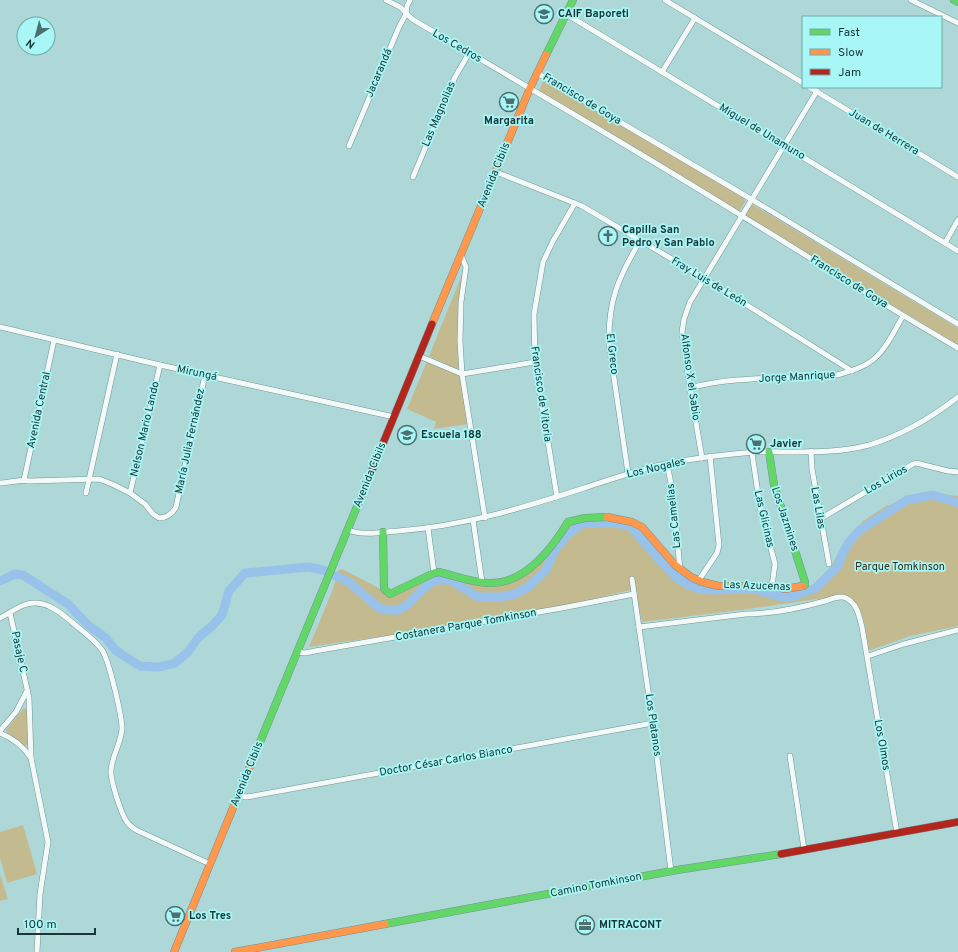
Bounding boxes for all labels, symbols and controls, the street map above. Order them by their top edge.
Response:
school or university icon: CAIF Baporeti [533,3,555,25]
place label: CAIF Baporeti [558,7,629,21]
north arrow [16,16,56,56]
legend [802,16,942,88]
text: Fast [838,25,860,41]
street label: Los Cedros [430,26,484,66]
text: N [23,35,38,51]
text: Slow [838,45,864,61]
street label: Jacarandá [362,46,396,99]
text: Jam [838,65,861,81]
street label: Francisco de Goya [540,70,624,128]
street label: Las Magnolias [419,79,459,149]
supermarket icon: Margarita [498,91,520,113]
street label: Miguel de Unamuno [716,101,808,163]
street label: Juan de Herrera [846,106,922,159]
place label: Margarita [484,114,534,128]
street label: Avenida Cibils [475,140,513,210]
place label: Capilla San Pedro y San Pablo [622,223,715,250]
church icon: Capilla San Pedro y San Pablo [597,225,619,247]
street label: Francisco de Goya [808,252,891,312]
street label: Fray Luis de León [669,254,749,310]
street label: El Greco [603,333,621,375]
street label: Alfonso X el Sabio [677,333,703,421]
street label: Francisco de Vitoria [527,345,555,443]
street label: Mirungá [176,362,218,384]
street label: Jorge Manrique [758,368,836,386]
street label: Avenida Central [24,371,54,449]
street label: Nelson Mario Lando [127,380,163,478]
street label: María Julia Fernández [172,387,208,495]
school or university icon: Escuela 188 [396,424,418,446]
place label: Escuela 188 [421,428,482,442]
supermarket icon: Javier [745,433,767,455]
place label: Javier [770,437,803,451]
street label: Avenida Cibils [351,440,389,510]
street label: Los Nogales [625,454,687,482]
street label: Los Lirios [862,462,910,498]
street label: Las Camelias [664,483,684,549]
street label: Los Jazmines [768,485,802,553]
street label: Las Lilas [807,486,829,530]
street label: Las Glicinas [751,489,777,549]
park label: Parque Tomkinson [855,560,945,574]
street label: Las Azucenas [723,578,791,594]
street label: Costanera Parque Tomkinson [394,606,538,644]
street label: Pasaje C [8,630,30,674]
street label: Los Platanos [642,693,664,757]
street label: Los Olmos [871,718,893,772]
street label: Avenida Cibils [228,739,266,809]
street label: Doctor César Carlos Bianco [378,742,514,780]
street label: Camino Tomkinson [549,869,643,901]
supermarket icon: Los Tres [164,905,186,927]
place label: Los Tres [189,909,231,923]
scale bar [18,910,95,936]
office icon: MITRACONT [574,914,596,936]
text: 100 m [24,917,57,933]
place label: MITRACONT [599,918,662,932]

